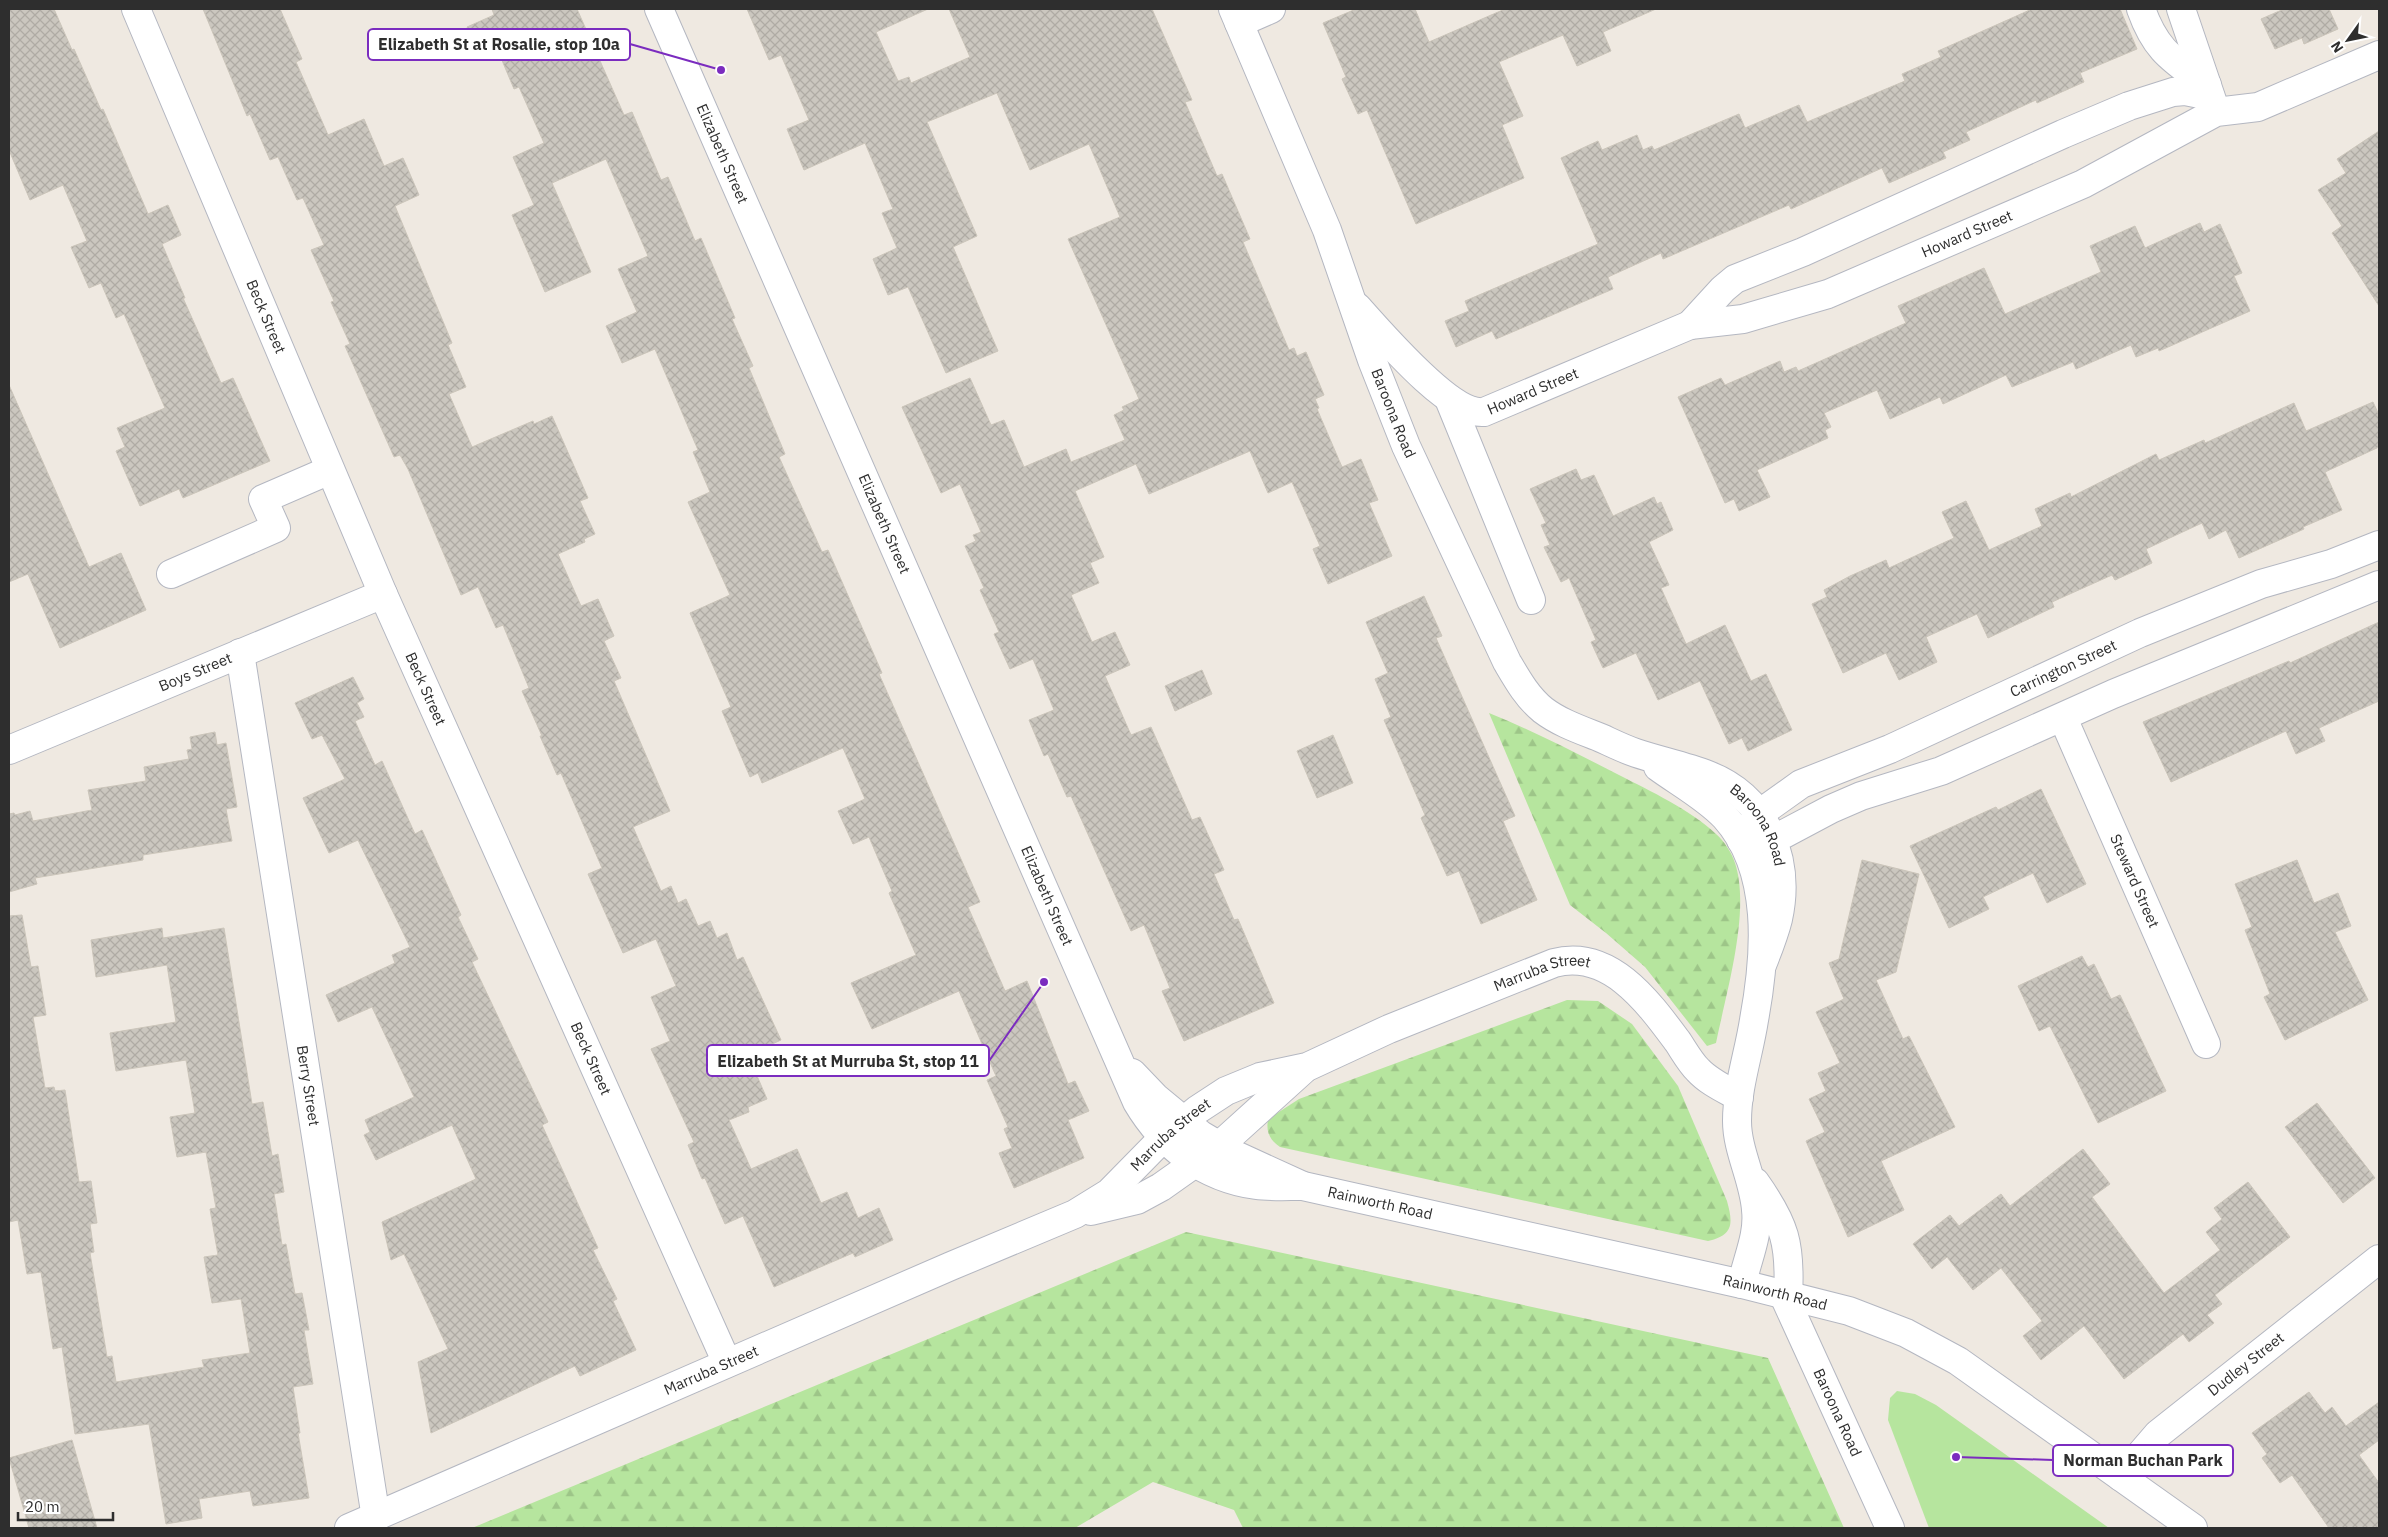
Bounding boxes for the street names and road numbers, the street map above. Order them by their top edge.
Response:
street label: Elizabeth Street [693,101,753,206]
street label: Howard Street [1918,206,2015,262]
street label: Beck Street [242,277,290,356]
street label: Howard Street [1484,363,1581,419]
street label: Baroona Road [1367,366,1420,461]
street label: Elizabeth Street [854,471,915,577]
street label: Carrington Street [2007,635,2120,701]
street label: Boys Street [156,648,235,695]
street label: Beck Street [401,649,451,728]
street label: Baroona Road [1726,779,1790,868]
street label: Steward Street [2106,831,2164,931]
street label: Elizabeth Street [1017,843,1077,949]
street label: Marruba Street [1491,950,1593,995]
street label: Beck Street [567,1019,616,1098]
street label: Berry Street [293,1044,324,1127]
street label: Marruba Street [1126,1094,1214,1175]
street label: Rainworth Road [1326,1182,1434,1224]
street label: Rainworth Road [1721,1270,1829,1314]
street label: Dudley Street [2204,1328,2288,1400]
street label: Marruba Street [661,1341,761,1399]
street label: Baroona Road [1809,1365,1866,1459]

